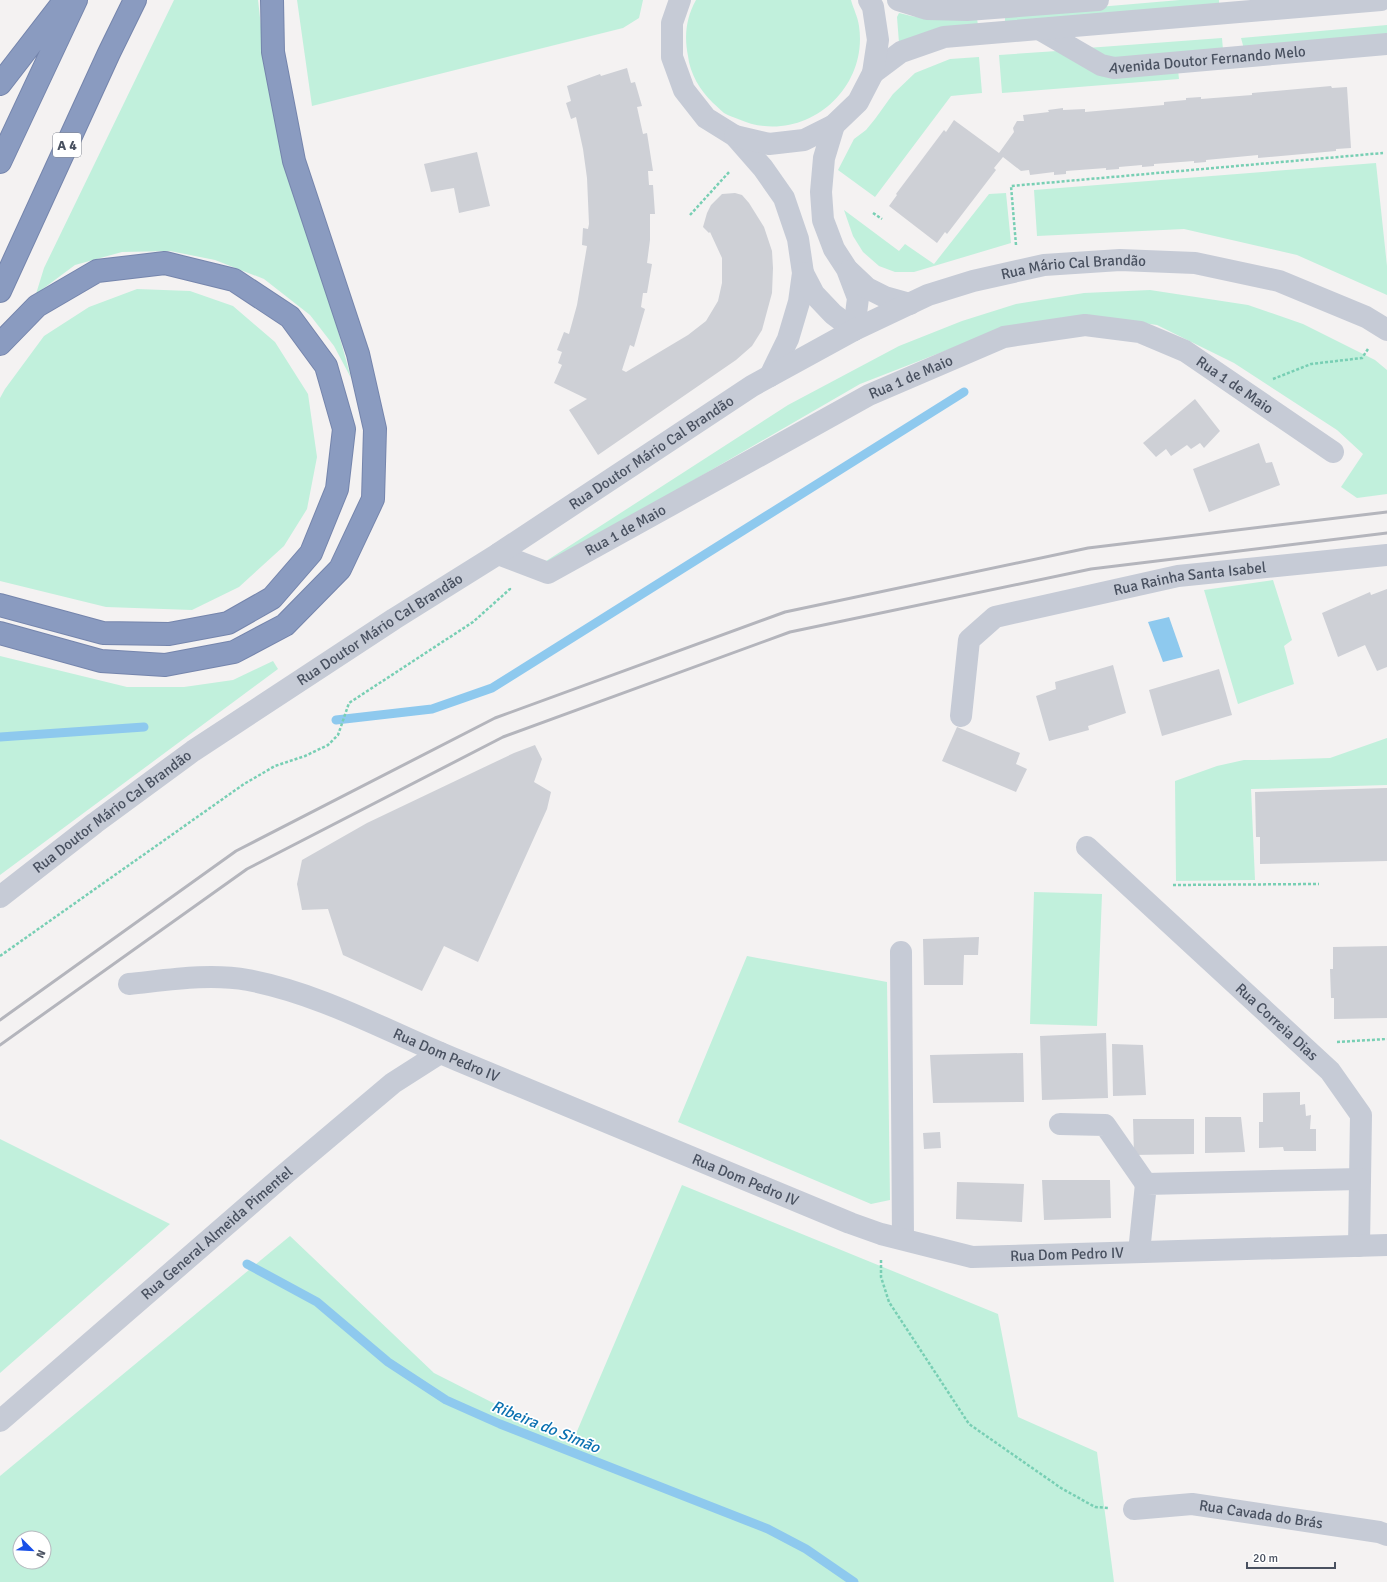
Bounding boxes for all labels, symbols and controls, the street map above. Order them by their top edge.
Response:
street label: Avenida Doutor Fernando Melo [1108,42,1307,78]
road number: A 4 [53,133,81,157]
street label: Rua Mário Cal Brandão [999,251,1147,283]
street label: Rua 1 de Maio [866,351,956,403]
street label: Rua 1 de Maio [1193,352,1277,418]
street label: Rua Doutor Mário Cal Brandão [566,392,737,514]
street label: Rua 1 de Maio [582,500,669,560]
street label: Rua Rainha Santa Isabel [1112,558,1267,599]
street label: Rua Doutor Mário Cal Brandão [293,569,466,689]
street label: Rua Doutor Mário Cal Brandão [29,746,195,877]
street label: Rua Correia Dias [1232,979,1322,1065]
street label: Rua Dom Pedro IV [390,1024,502,1086]
street label: Rua Dom Pedro IV [689,1150,802,1210]
street label: Rua General Almeida Pimentel [137,1162,296,1304]
street label: Rua Dom Pedro IV [1010,1244,1124,1265]
water label: Ribeira do Simão [489,1396,603,1458]
street label: Rua Cavada do Brás [1198,1496,1325,1533]
north arrow [12,1530,52,1570]
scale bar [1247,1544,1335,1570]
text: N [33,1548,48,1560]
text: 20 m [1253,1551,1278,1566]

